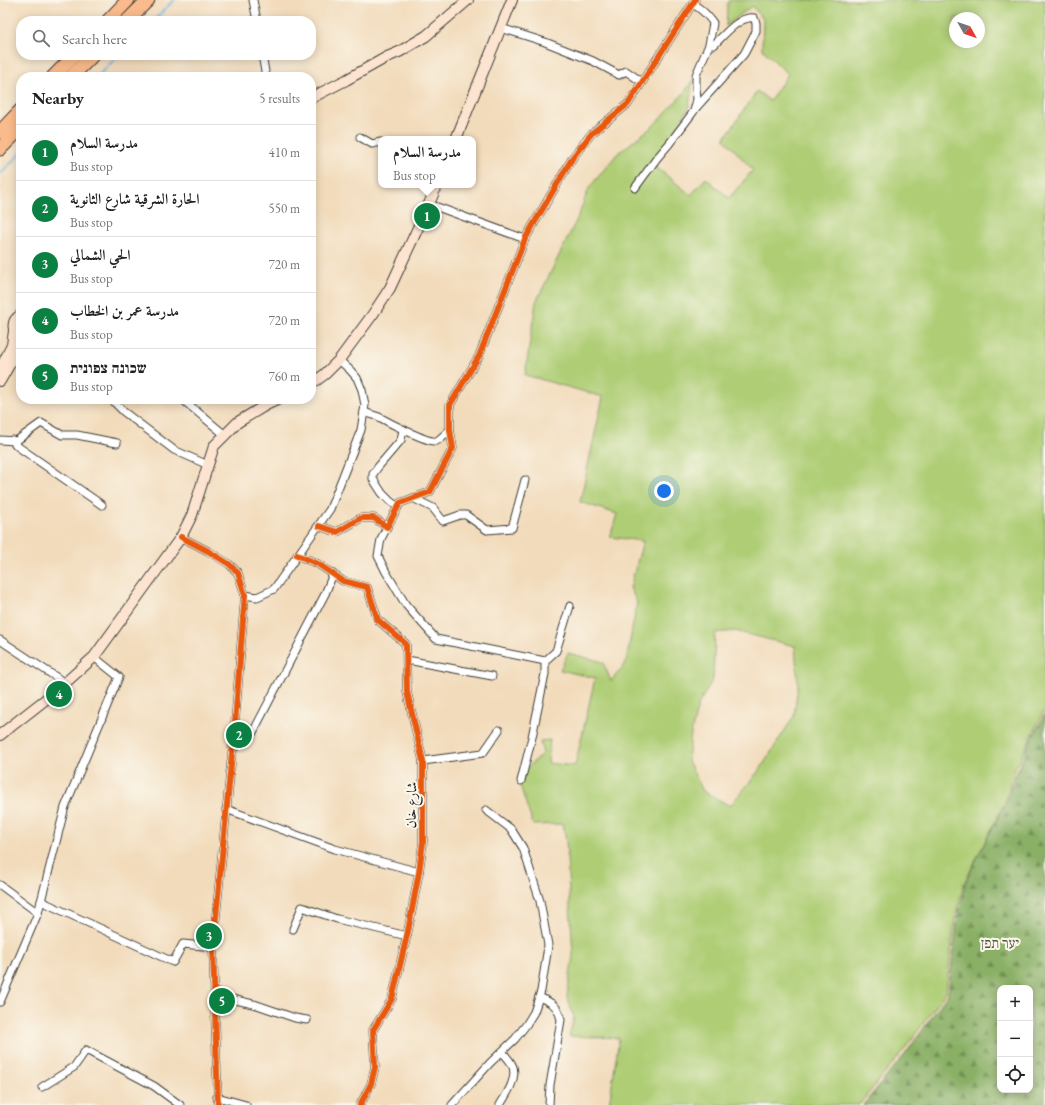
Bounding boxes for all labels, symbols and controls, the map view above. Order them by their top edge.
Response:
north arrow [949,12,985,48]
search box [16,16,316,60]
icon: search [30,27,52,49]
text: Search here [62,29,127,48]
text: Nearby [32,87,84,109]
text: 5 results [259,90,300,107]
text: مدرسة السلام [70,133,138,152]
popup [378,136,476,188]
text: مدرسة السلام [393,142,461,161]
text: 1 [42,144,48,161]
text: 410 m [269,144,300,161]
text: Bus stop [70,158,113,175]
text: Bus stop [393,167,436,184]
text: الحارة الشرقية شارع الثانوية [70,189,199,208]
text: 2 [42,200,48,217]
text: 550 m [269,200,300,217]
pin: 1 [414,201,440,231]
text: Bus stop [70,214,113,231]
text: الحي الشمالي [70,245,131,264]
text: 3 [42,256,48,273]
text: 720 m [269,256,300,273]
text: Bus stop [70,270,113,287]
text: مدرسة عمر بن الخطاب [70,301,179,320]
text: 4 [42,312,48,329]
text: 720 m [269,312,300,329]
text: Bus stop [70,326,113,343]
text: שכונה צפונית [70,358,147,377]
text: 5 [42,368,48,385]
text: 760 m [269,368,300,385]
text: Bus stop [70,378,113,395]
your location [654,481,674,501]
pin: 4 [46,679,72,709]
pin: 2 [226,720,252,750]
street label: شارع خان [402,781,423,829]
pin: 3 [196,921,222,951]
park label: יער תפן [981,934,1019,952]
map controls [997,985,1033,1093]
button: + [997,985,1033,1021]
pin: 5 [209,986,235,1016]
button: − [997,1021,1033,1057]
button: locate [997,1057,1033,1093]

